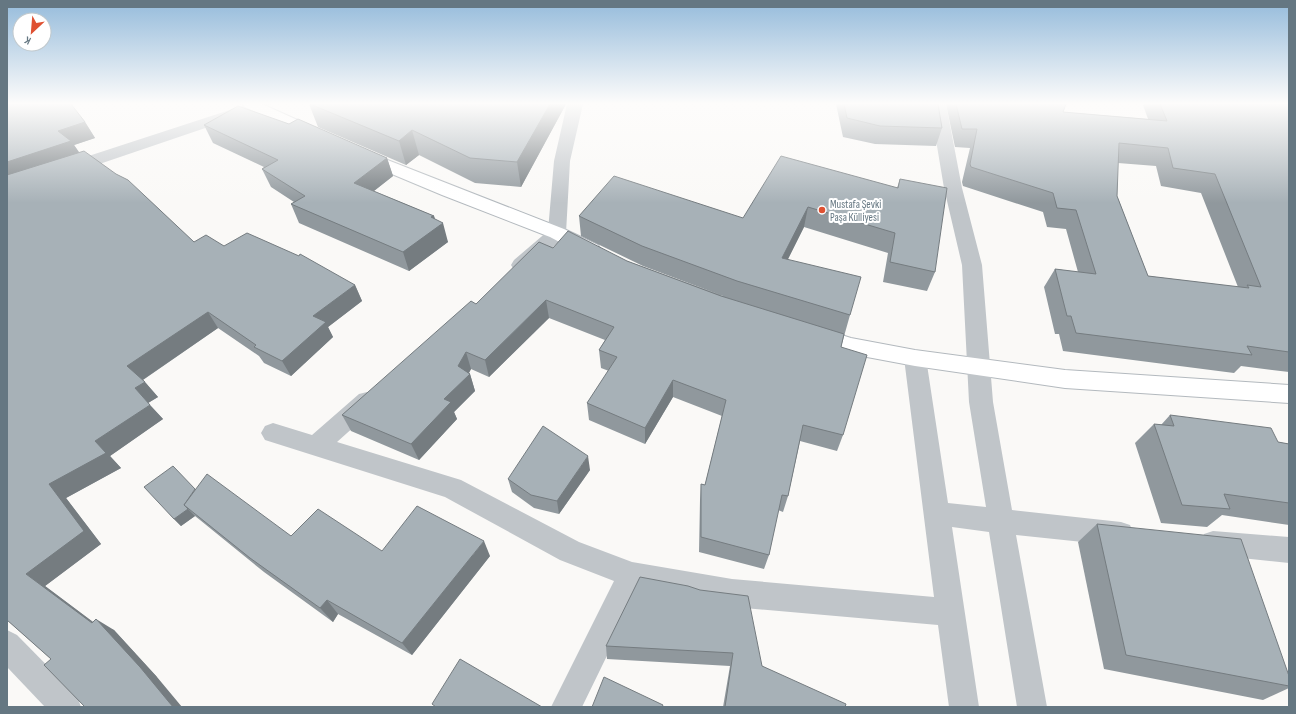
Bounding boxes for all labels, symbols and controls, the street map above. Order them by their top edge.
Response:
north arrow [12,12,52,52]
text: K [22,33,33,48]
place label: Mustafa Şevki Paşa Külliyesi [830,198,881,224]
marker: Mustafa Şevki Paşa Külliyesi [817,205,827,215]

